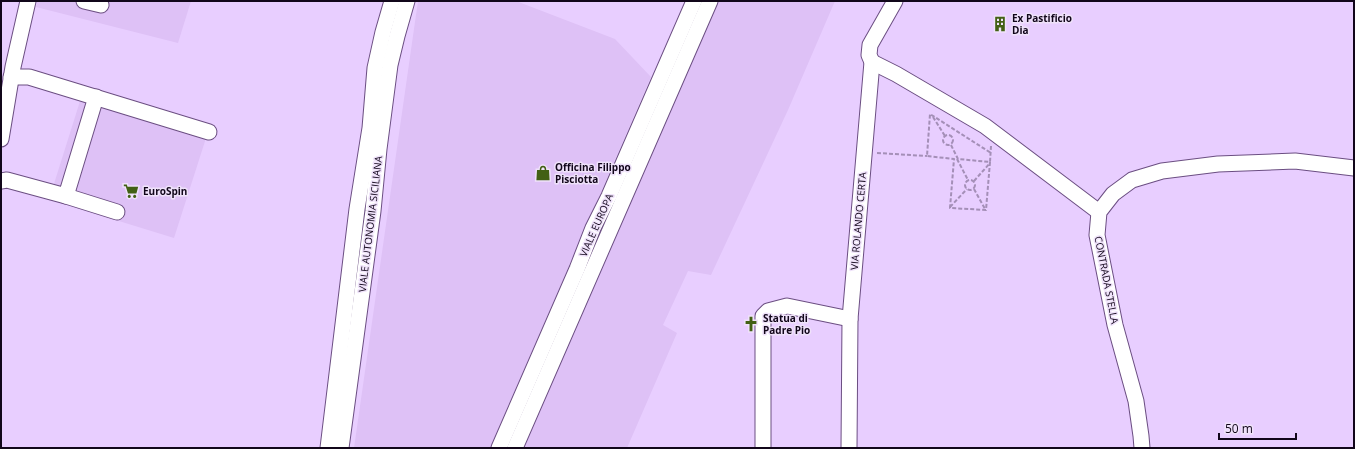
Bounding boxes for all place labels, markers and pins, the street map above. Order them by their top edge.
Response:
place label: Ex Pastificio Dia [1012,11,1072,37]
building icon: Ex Pastificio Dia [991,15,1009,33]
place label: Officina Filippo Pisciotta [555,160,631,186]
shop icon: Officina Filippo Pisciotta [534,164,552,182]
supermarket icon: EuroSpin [122,182,140,200]
place label: EuroSpin [143,184,187,198]
place label: Statua di Padre Pio [763,311,810,337]
church icon: Statua di Padre Pio [742,315,760,333]

